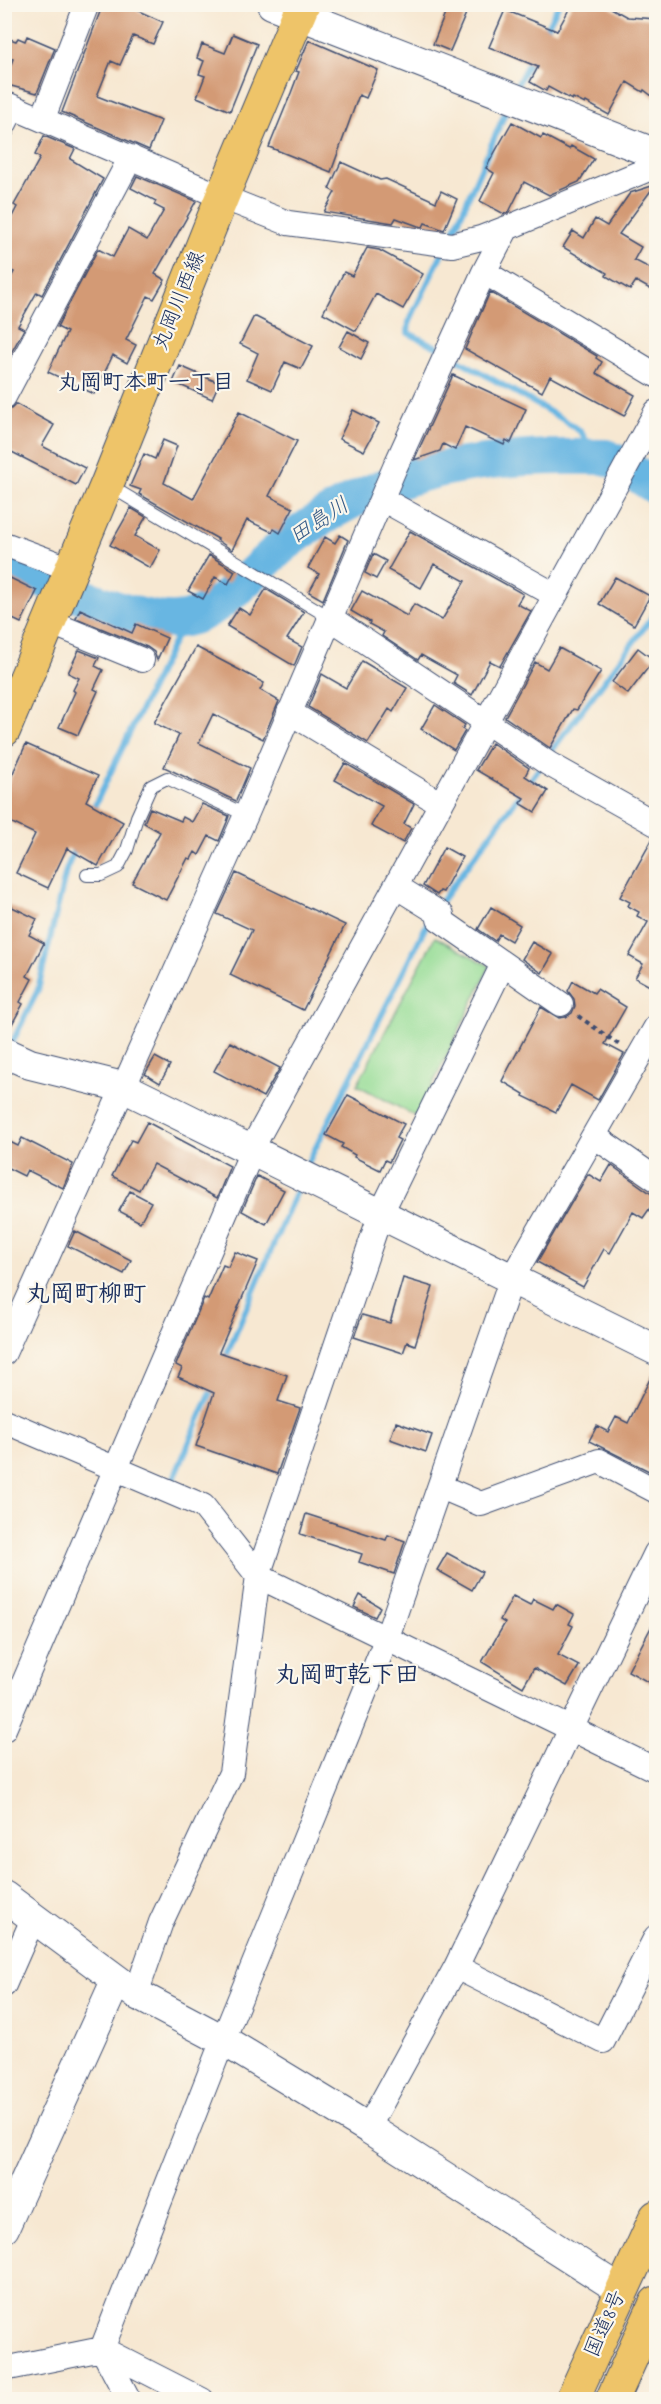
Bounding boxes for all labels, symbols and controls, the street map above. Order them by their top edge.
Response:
street label: 丸岡川西線 [146,247,214,355]
district label: 丸岡町本町一丁目 [58,368,234,400]
water label: 田島川 [284,491,356,553]
district label: 丸岡町柳町 [26,1278,146,1313]
district label: 丸岡町乾下田 [275,1659,419,1694]
street label: 国道8号 [578,2286,634,2362]

